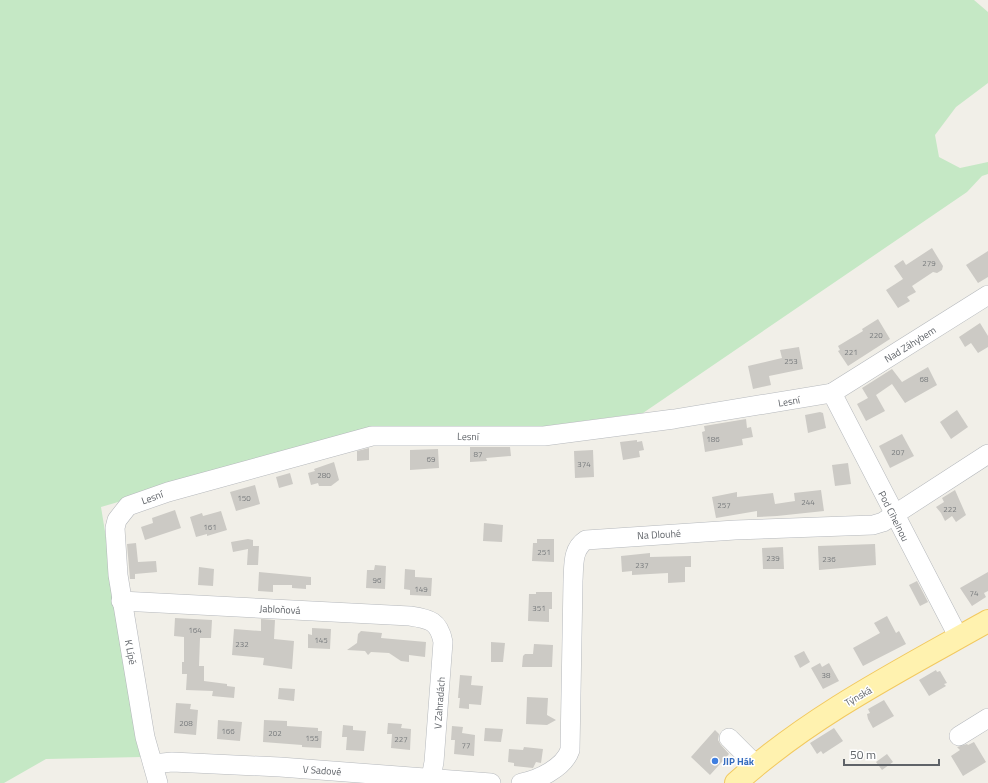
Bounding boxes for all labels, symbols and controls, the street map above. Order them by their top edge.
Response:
house number: 279 [922,257,936,269]
street label: Nad Záhybem [882,323,939,366]
house number: 220 [869,329,883,341]
house number: 221 [844,346,858,358]
house number: 253 [784,355,798,367]
house number: 68 [920,373,929,385]
street label: Lesní [777,392,802,411]
street label: Lesní [457,429,480,444]
house number: 186 [706,433,720,445]
house number: 207 [891,446,905,458]
house number: 87 [474,448,482,460]
house number: 69 [427,453,436,465]
house number: 374 [577,458,591,470]
house number: 280 [317,469,331,481]
street label: Lesní [139,486,166,508]
street label: Pod Cihelnou [874,488,913,544]
house number: 150 [237,492,251,504]
house number: 244 [801,496,815,508]
house number: 257 [717,499,731,511]
house number: 222 [943,503,957,515]
house number: 161 [203,521,217,533]
street label: Na Dlouhé [637,526,681,543]
house number: 251 [537,546,551,558]
house number: 239 [766,552,780,564]
house number: 236 [822,553,836,565]
house number: 237 [635,559,649,571]
house number: 96 [373,574,382,586]
house number: 149 [414,583,428,595]
house number: 74 [970,587,979,599]
street label: Jabloňová [259,601,301,618]
house number: 351 [532,602,546,614]
house number: 164 [188,624,202,636]
house number: 145 [314,634,328,646]
street label: K Lípě [121,638,140,666]
house number: 232 [235,638,249,650]
house number: 38 [822,669,831,681]
street label: V Zahradách [430,676,449,730]
street label: Týnská [842,683,875,710]
house number: 208 [179,717,193,729]
house number: 166 [221,725,235,737]
house number: 202 [268,727,282,739]
house number: 155 [305,732,319,744]
house number: 227 [394,733,408,745]
house number: 77 [462,739,470,751]
scale bar [844,741,939,767]
text: 50 m [850,745,876,764]
place label: JIP Hák [723,754,755,769]
marker: JIP Hák [710,756,720,766]
street label: V Sadové [302,762,342,779]

